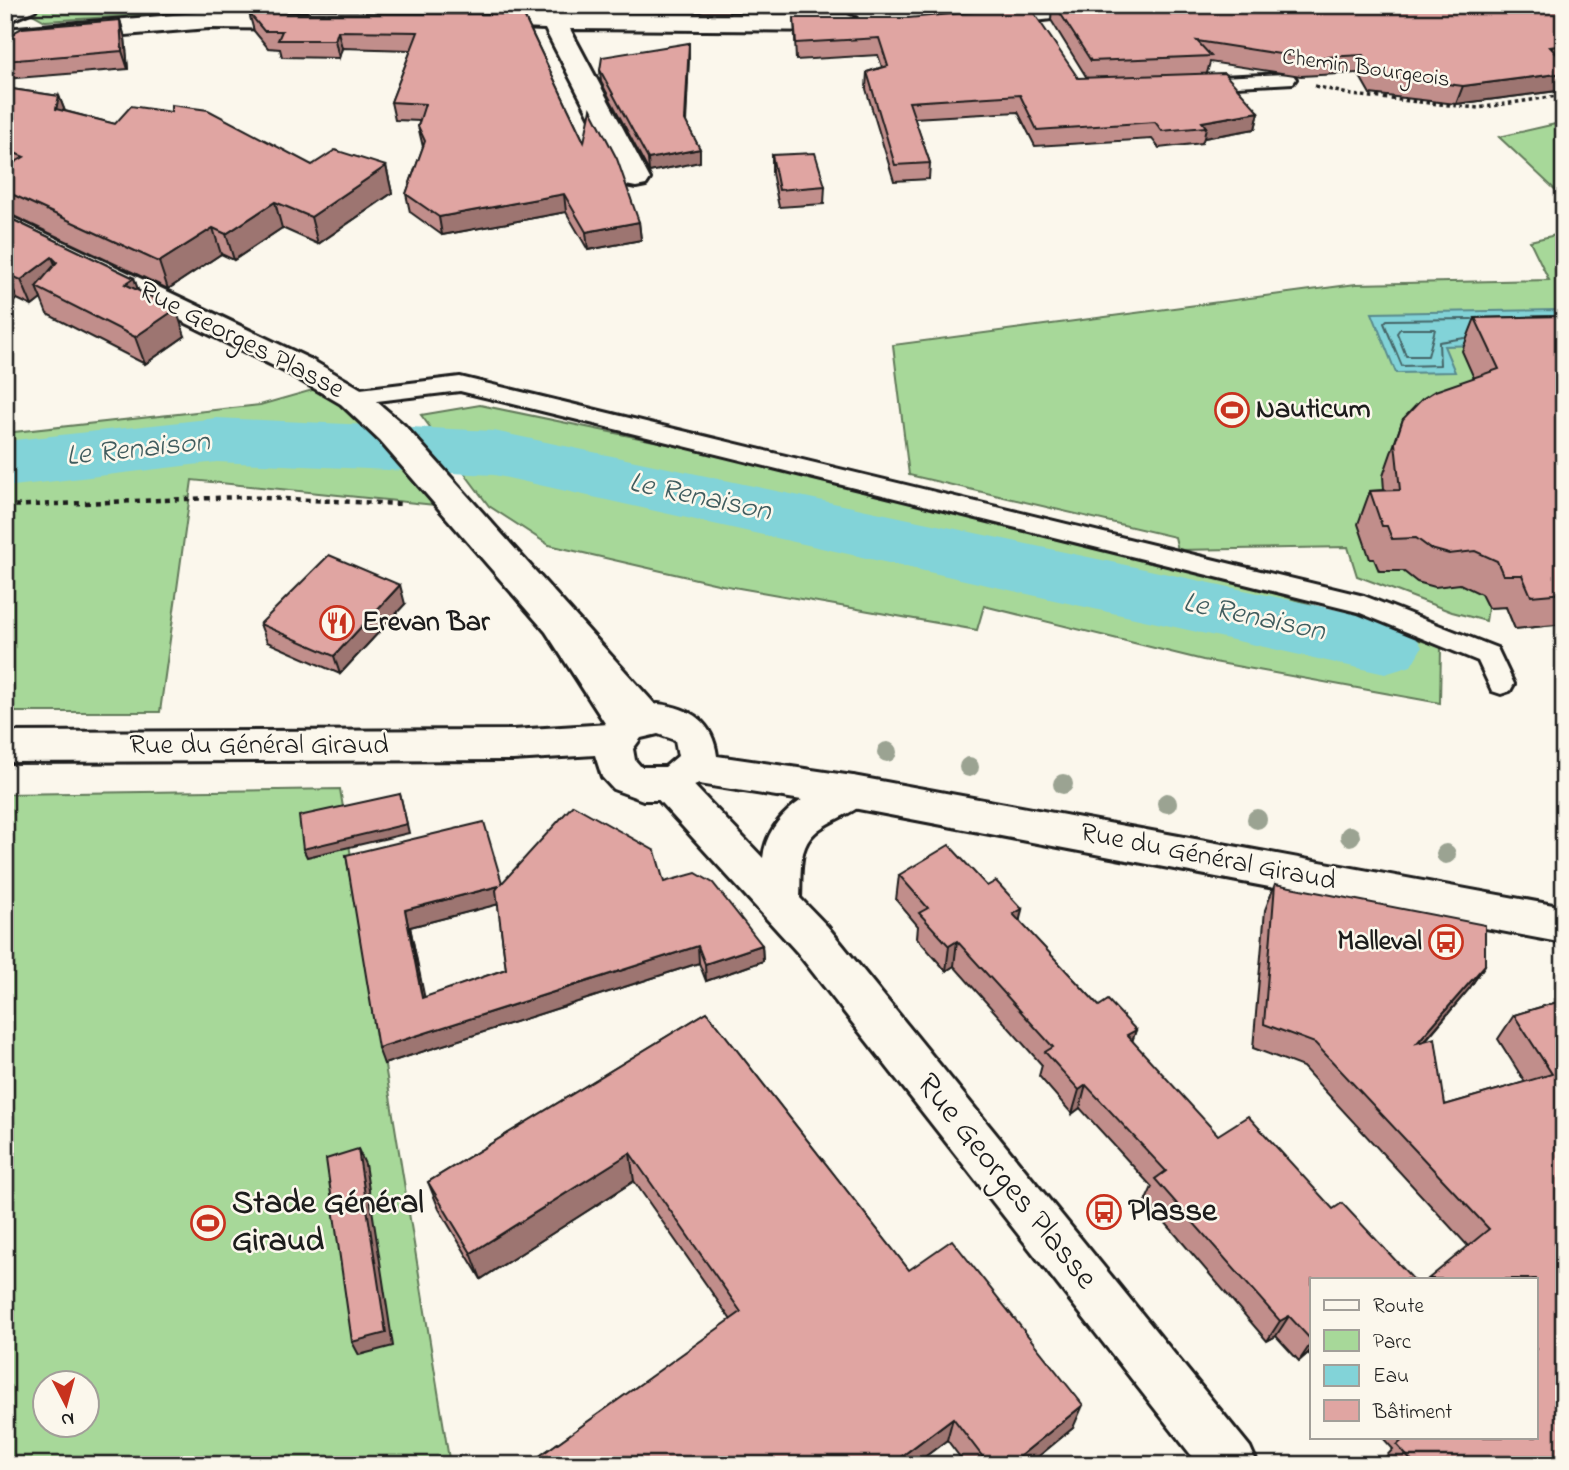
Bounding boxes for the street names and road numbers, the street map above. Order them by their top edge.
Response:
street label: Chemin Bourgeois [1280,41,1452,98]
street label: Rue Georges Plasse [131,271,351,411]
street label: Rue du Général Giraud [129,726,389,767]
street label: Rue du Général Giraud [1077,813,1340,903]
street label: Rue Georges Plasse [903,1063,1109,1301]

